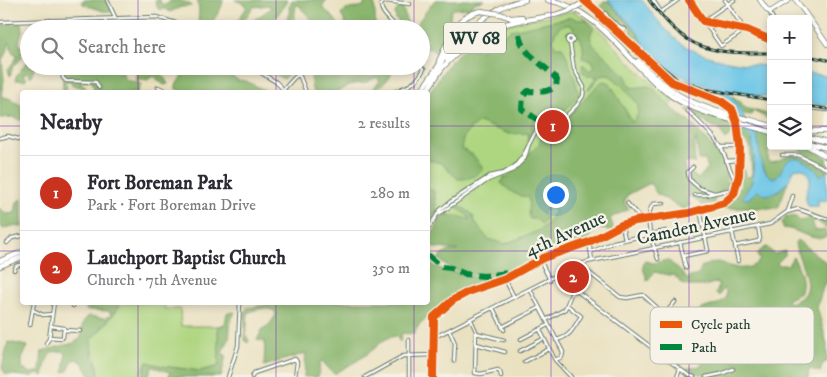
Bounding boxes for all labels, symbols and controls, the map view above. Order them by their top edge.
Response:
map controls [767,15,812,150]
button: + [767,15,812,60]
search box [20,20,430,75]
road number: WV 68 [444,22,506,54]
icon: search [38,34,66,62]
text: Search here [78,36,166,59]
button: − [767,60,812,105]
button: layers [767,105,812,150]
pin: 1 [537,107,569,145]
text: Nearby [40,110,102,136]
text: 2 results [358,113,410,133]
text: Fort Boreman Park [87,172,232,195]
your location [543,182,569,208]
text: 1 [53,183,59,203]
text: 280 m [370,183,410,203]
text: Park · Fort Boreman Drive [87,195,256,215]
street label: Camden Avenue [635,203,758,250]
street label: 4th Avenue [522,206,610,262]
text: Lauchport Baptist Church [87,247,286,270]
text: 2 [52,258,60,278]
text: 350 m [372,258,410,278]
pin: 2 [557,258,589,296]
text: Church · 7th Avenue [87,270,217,290]
legend [650,307,814,364]
text: Cycle path [691,316,751,334]
text: Path [691,339,718,357]

